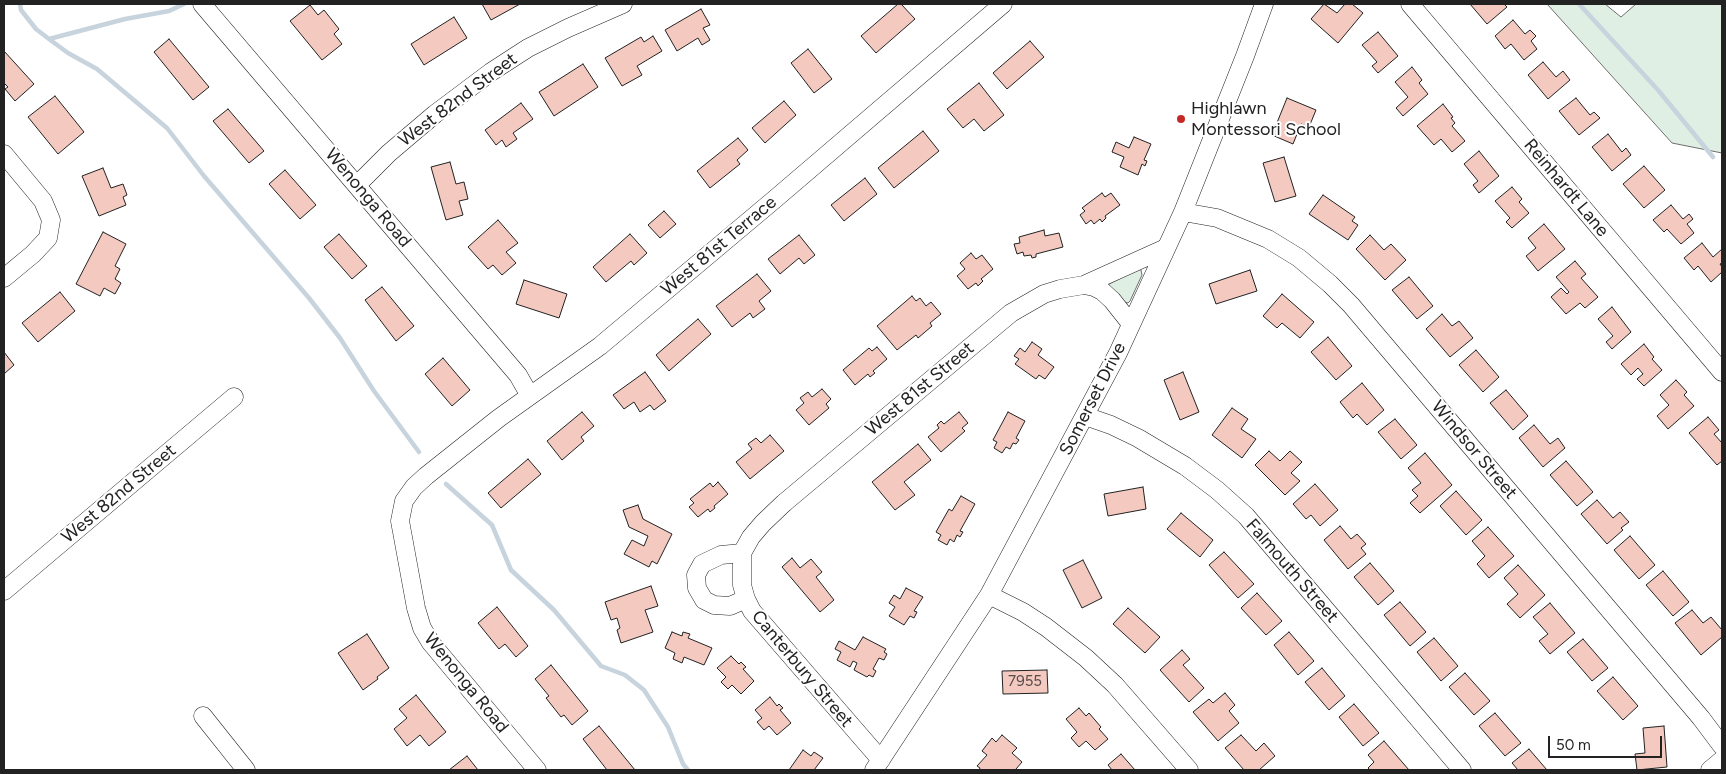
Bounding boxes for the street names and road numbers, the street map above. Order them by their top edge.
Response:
street label: West 82nd Street [395,48,521,152]
street label: Reinhardt Lane [1519,135,1613,241]
street label: Wenonga Road [320,144,416,252]
street label: West 81st Terrace [657,192,781,300]
street label: West 81st Street [862,337,978,441]
street label: Somerset Drive [1055,339,1131,459]
street label: Windsor Street [1427,396,1521,504]
street label: West 82nd Street [57,440,181,548]
street label: Falmouth Street [1241,515,1343,627]
street label: Canterbury Street [747,606,857,732]
street label: Wenonga Road [419,629,513,737]

